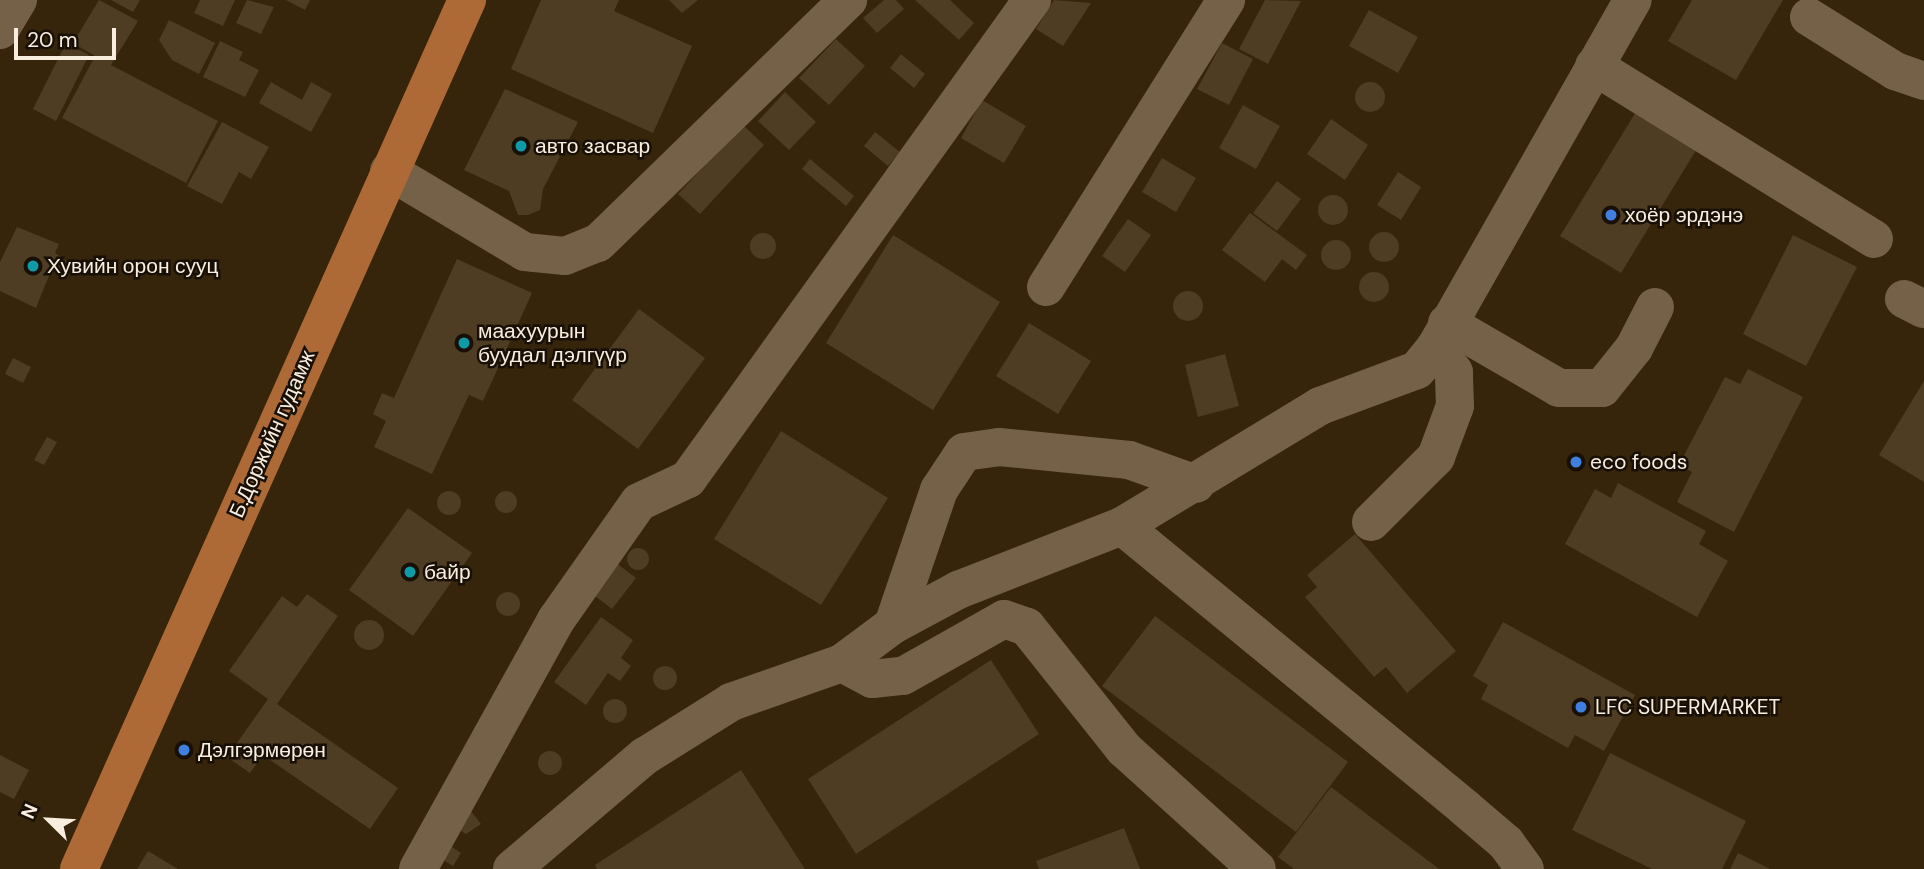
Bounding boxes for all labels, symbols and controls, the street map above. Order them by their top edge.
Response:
scale bar [18,14,119,58]
text: 20 m [27,26,78,54]
place label: авто засвар [535,133,650,159]
marker: авто засвар [513,138,529,154]
place label: хоёр эрдэнэ [1625,202,1743,228]
marker: хоёр эрдэнэ [1603,207,1619,223]
place label: Хувийн орон сууц [47,253,219,279]
marker: Хувийн орон сууц [25,258,41,274]
place label: маахуурын буудал дэлгүүр [478,318,627,368]
marker: маахуурын буудал дэлгүүр [456,335,472,351]
street label: Б.Доржийн гудамж [224,347,320,521]
place label: eco foods [1590,449,1687,475]
marker: eco foods [1568,454,1584,470]
place label: байр [424,559,471,585]
marker: байр [402,564,418,580]
place label: LFC SUPERMARKET [1595,694,1780,720]
marker: LFC SUPERMARKET [1573,699,1589,715]
place label: Дэлгэрмөрөн [198,737,326,763]
marker: Дэлгэрмөрөн [176,742,192,758]
north arrow [14,785,84,855]
text: N [15,800,44,823]

